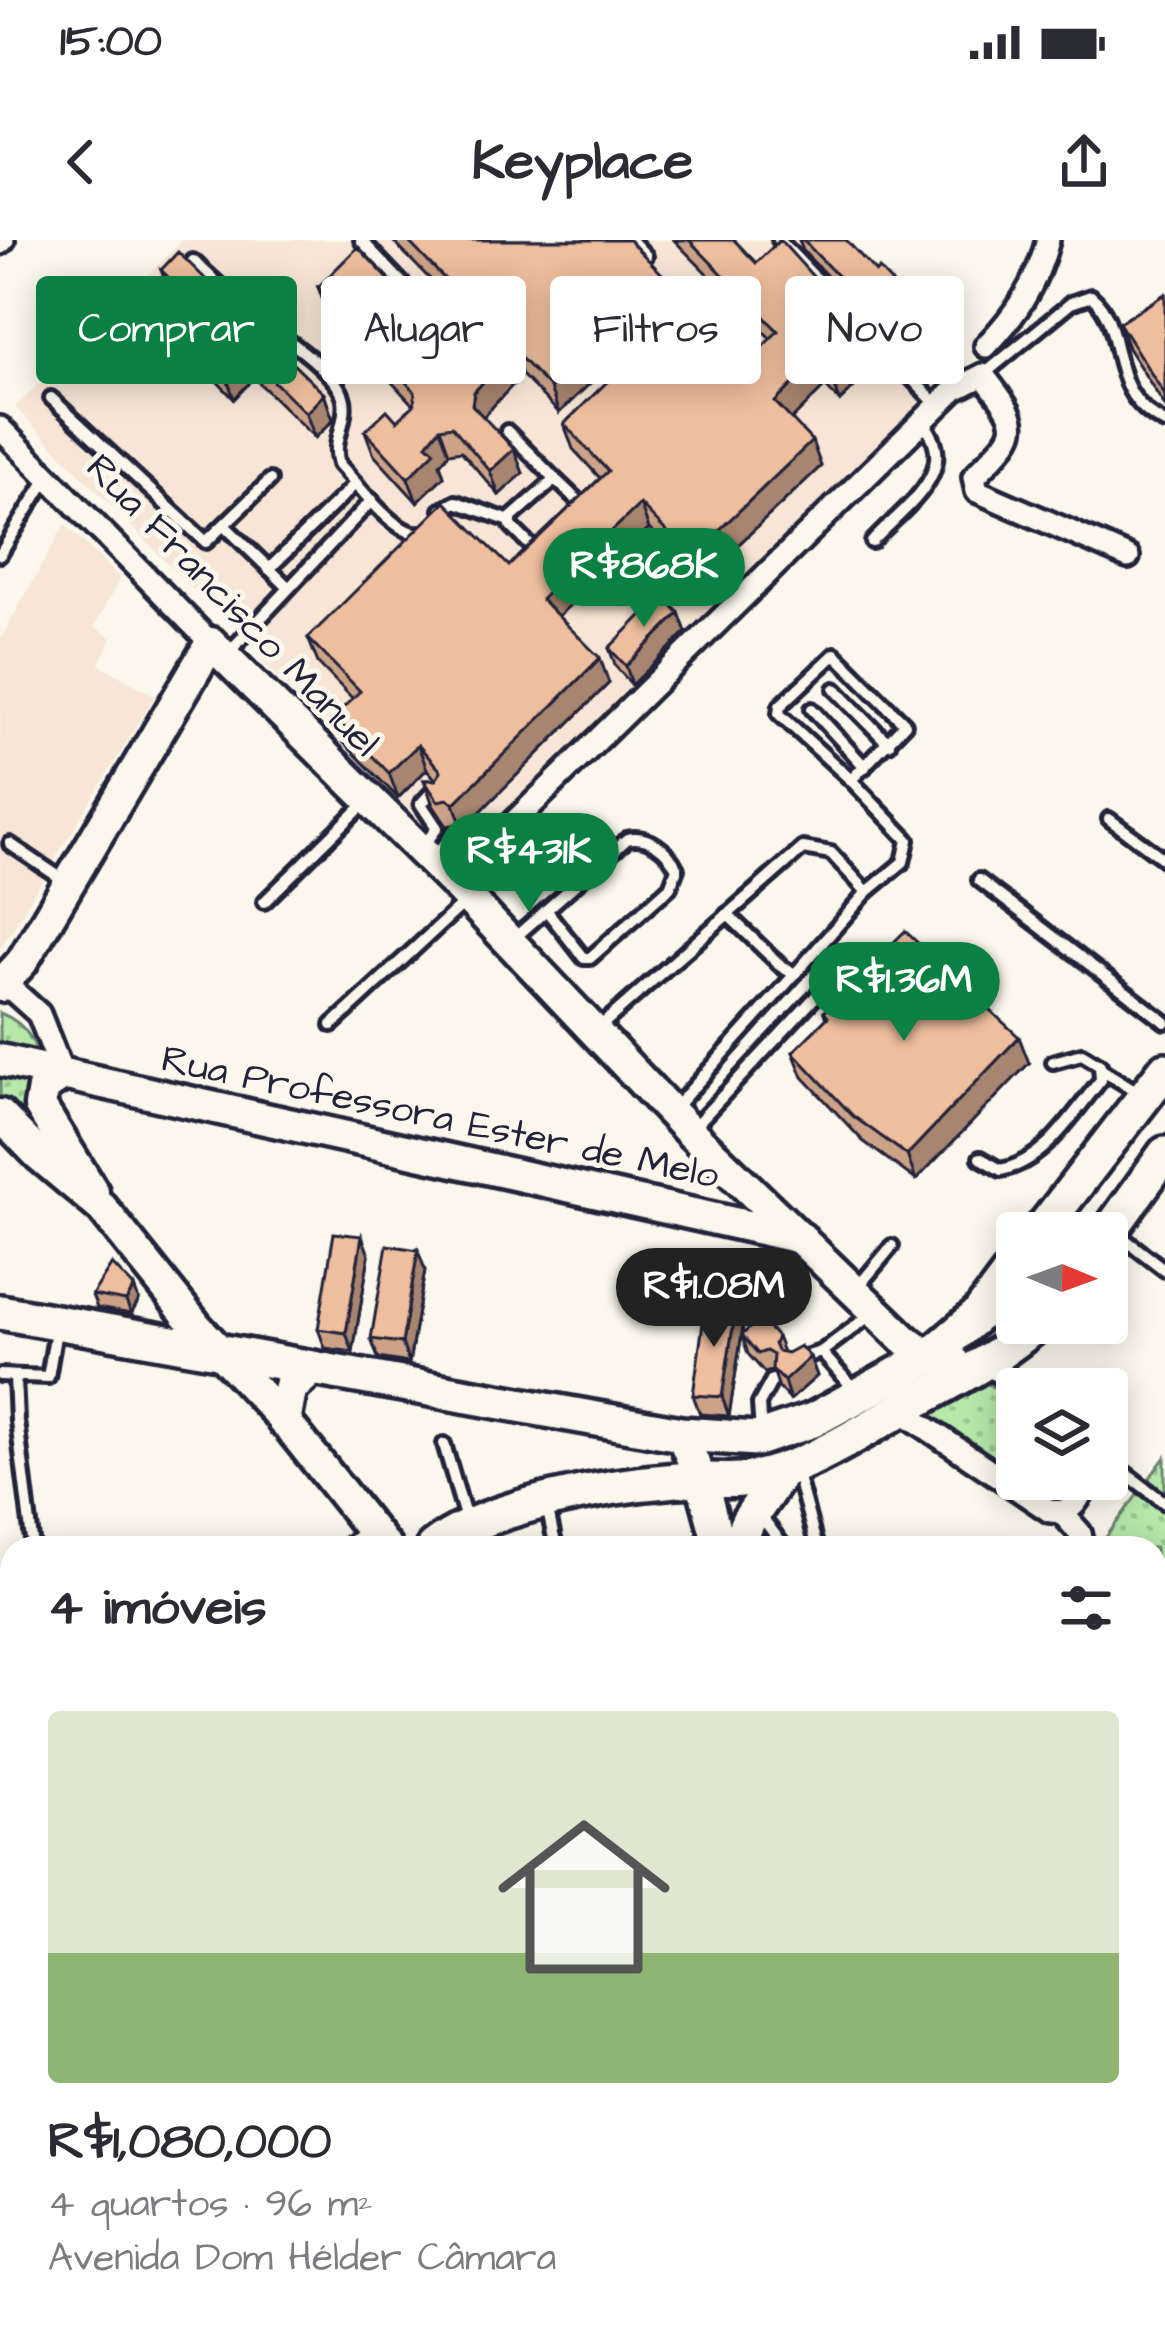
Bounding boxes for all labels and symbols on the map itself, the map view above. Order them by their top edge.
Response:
street label: Rua Francisco Manuel [73,443,391,769]
pin: R$868K [546,528,742,630]
pin: R$431K [431,813,627,915]
pin: R$1.36M [793,942,1015,1044]
street label: Rua Professora Ester de Melo [156,1032,724,1204]
north arrow [996,1212,1128,1344]
pin: R$1.08M [603,1248,825,1350]

